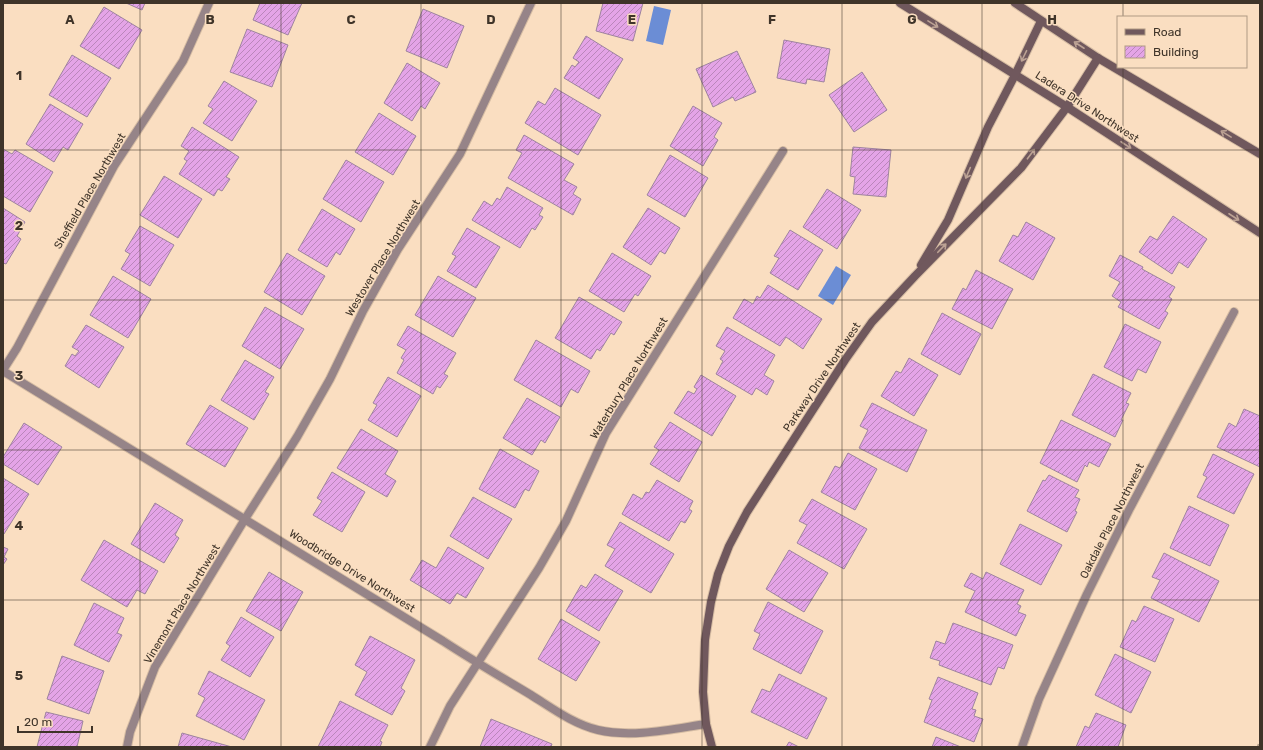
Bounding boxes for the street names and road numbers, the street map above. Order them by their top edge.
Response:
street label: Ladera Drive Northwest [1033,69,1142,146]
street label: Sheffield Place Northwest [51,130,129,251]
street label: Westover Place Northwest [343,197,423,319]
street label: Waterbury Place Northwest [587,314,671,441]
street label: Parkway Drive Northwest [781,319,864,434]
street label: Oakdale Place Northwest [1077,461,1147,581]
street label: Woodbridge Drive Northwest [287,527,418,616]
street label: Vinemont Place Northwest [141,541,223,666]

